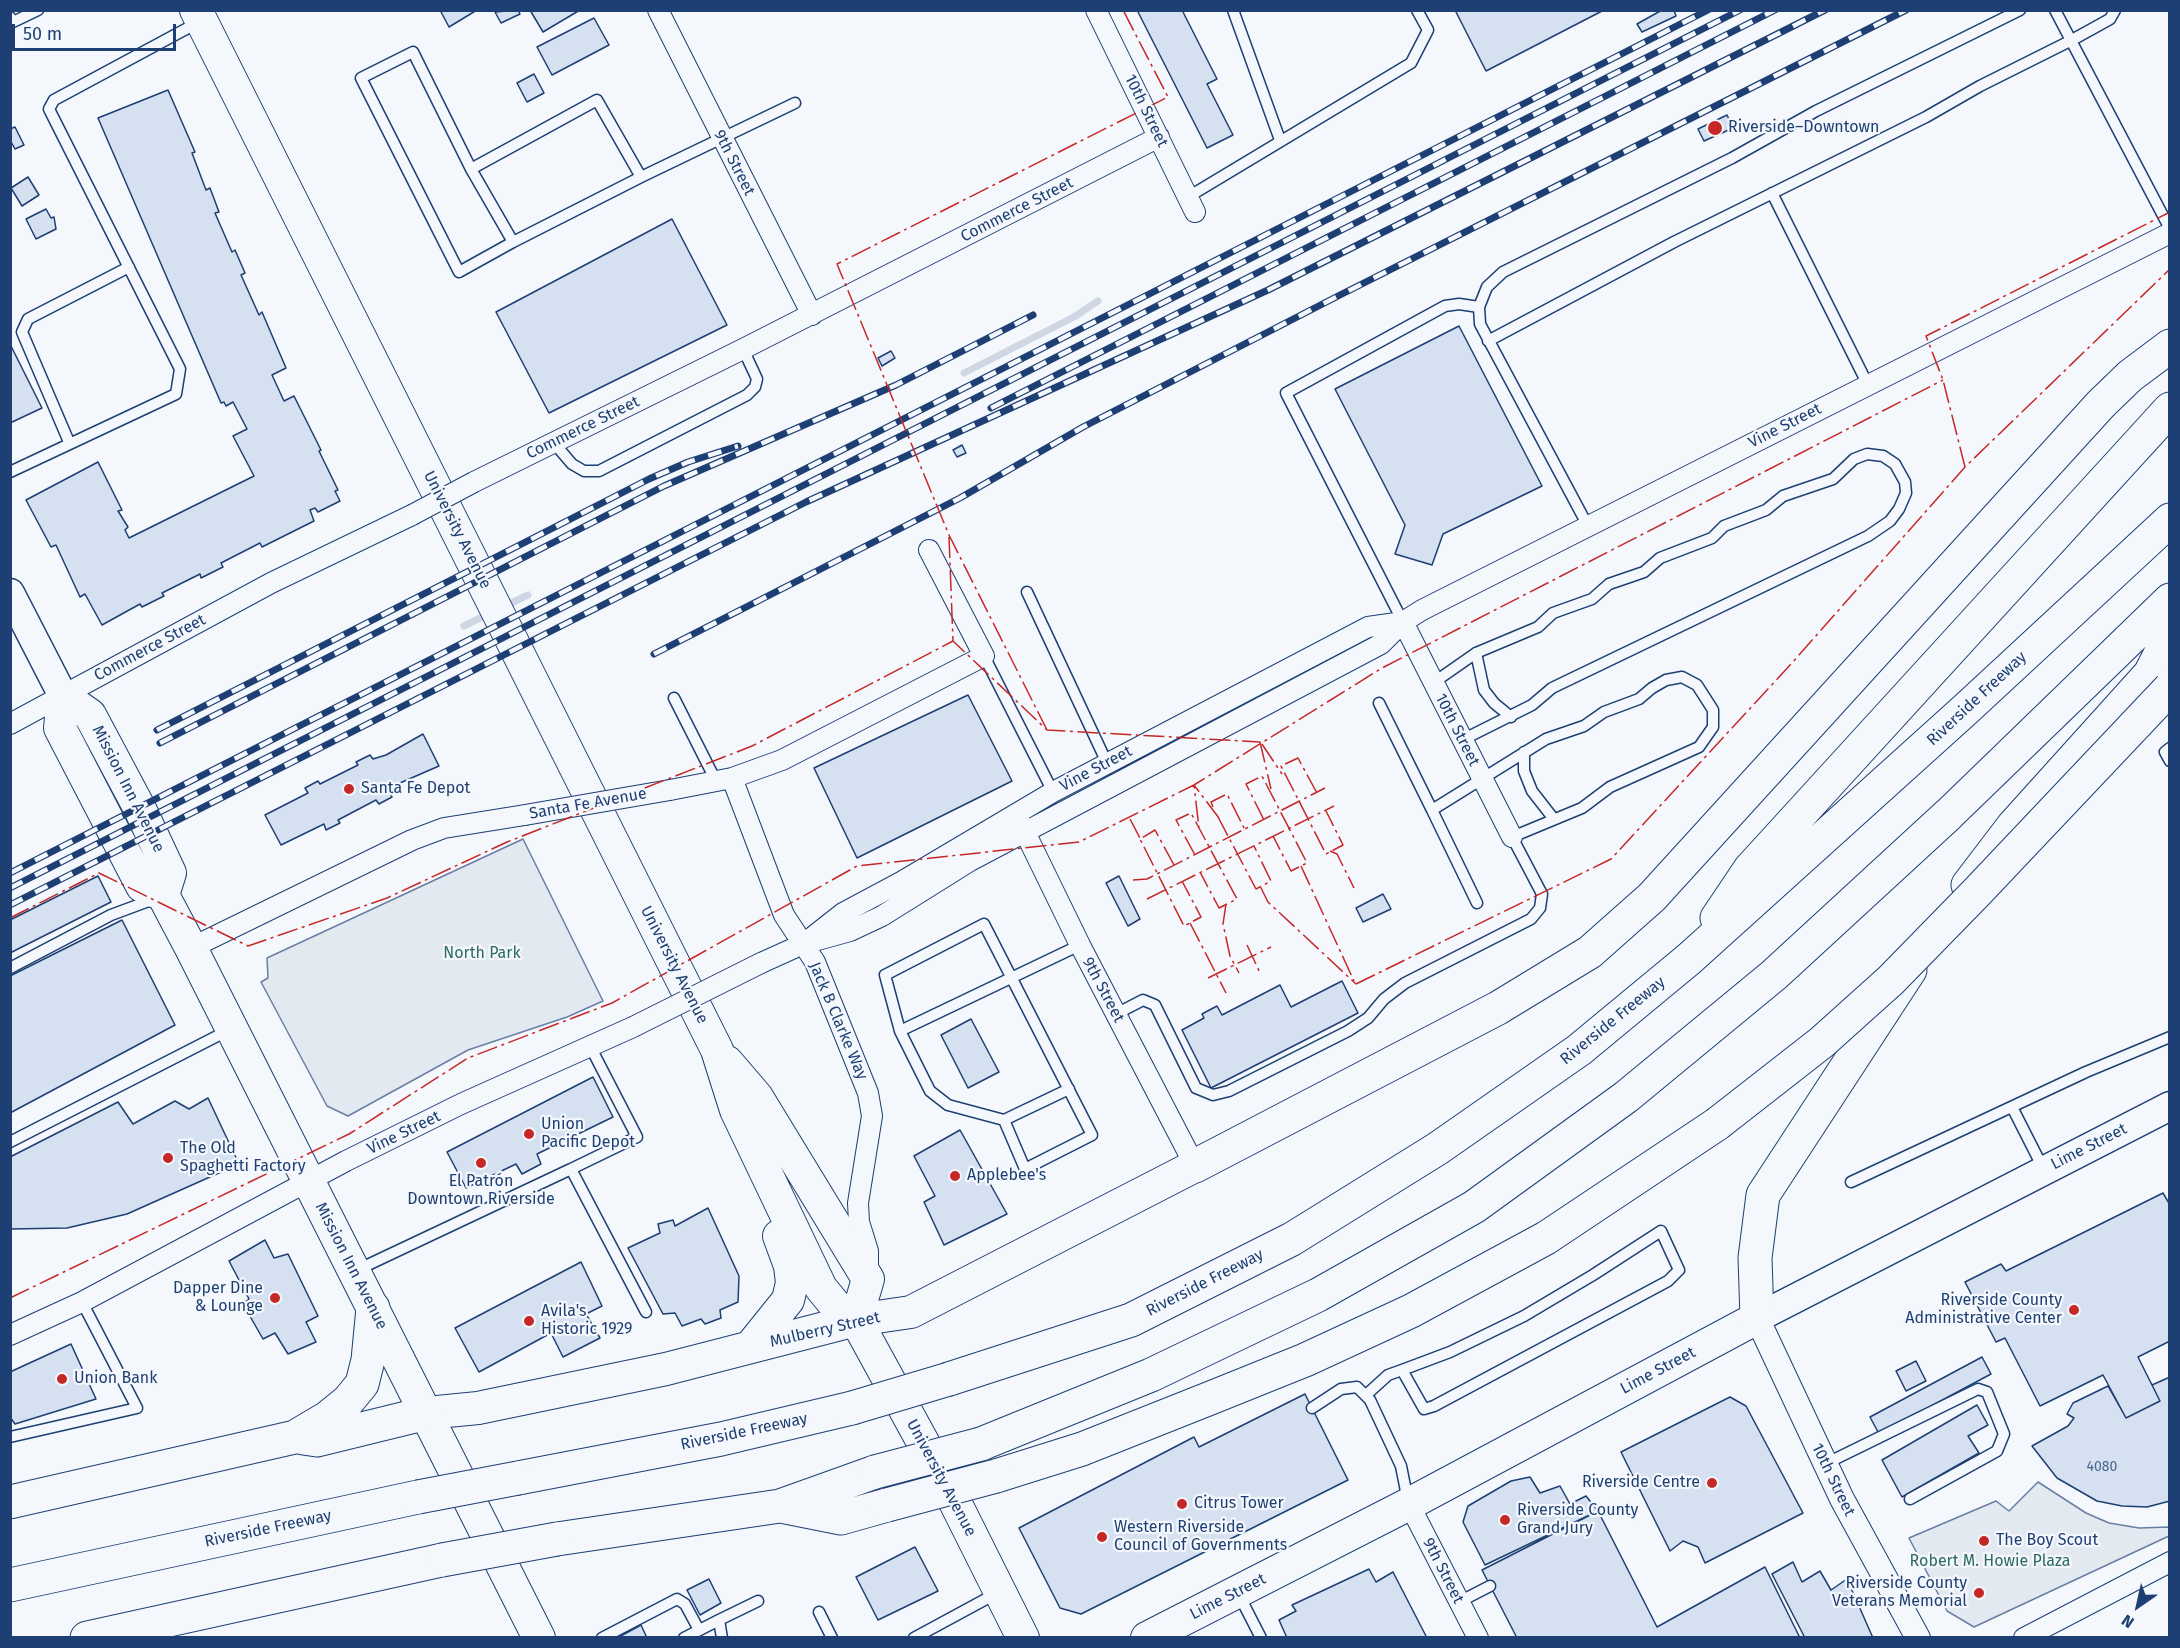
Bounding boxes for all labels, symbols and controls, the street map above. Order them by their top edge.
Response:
scale bar [15,12,178,50]
text: 50 m [23,23,62,45]
street label: 10th Street [1120,71,1172,151]
place label: Riverside–Downtown [1728,118,1879,138]
marker: Riverside–Downtown [1706,119,1724,137]
street label: 9th Street [709,127,759,199]
street label: Commerce Street [958,173,1076,247]
street label: Commerce Street [523,392,643,464]
street label: Vine Street [1745,399,1825,453]
street label: University Avenue [419,468,495,592]
street label: Commerce Street [91,611,209,685]
street label: Riverside Freeway [1923,648,2031,750]
street label: 10th Street [1431,691,1483,769]
street label: Mission Inn Avenue [88,722,168,856]
street label: Vine Street [1057,742,1135,796]
place label: Santa Fe Depot [361,779,470,799]
marker: Santa Fe Depot [342,782,356,796]
street label: Santa Fe Avenue [528,784,648,824]
street label: University Avenue [636,903,712,1027]
park label: North Park [443,944,521,964]
street label: 9th Street [1078,954,1128,1026]
street label: Jack B Clarke Way [805,959,871,1083]
street label: Riverside Freeway [1557,973,1669,1069]
street label: Vine Street [364,1107,444,1159]
place label: Union Pacific Depot [541,1115,635,1153]
street label: Lime Street [2048,1120,2130,1174]
marker: Union Pacific Depot [522,1127,536,1141]
place label: The Old Spaghetti Factory [180,1139,306,1177]
marker: The Old Spaghetti Factory [161,1151,175,1165]
marker: El Patrón Downtown Riverside [474,1156,488,1170]
place label: Applebee's [967,1166,1046,1186]
marker: Applebee's [948,1169,962,1183]
place label: El Patrón Downtown Riverside [407,1172,555,1210]
street label: Mission Inn Avenue [311,1199,391,1333]
street label: Riverside Freeway [1143,1245,1267,1321]
place label: Dapper Dine & Lounge [173,1279,263,1317]
marker: Dapper Dine & Lounge [268,1291,282,1305]
place label: Riverside County Administrative Center [1905,1291,2062,1329]
place label: Avila's Historic 1929 [541,1302,632,1340]
marker: Riverside County Administrative Center [2067,1303,2081,1317]
street label: Mulberry Street [768,1308,882,1352]
marker: Avila's Historic 1929 [522,1314,536,1328]
street label: Lime Street [1617,1343,1699,1399]
place label: Union Bank [74,1369,157,1389]
marker: Union Bank [55,1372,69,1386]
street label: Riverside Freeway [679,1409,809,1455]
street label: University Avenue [902,1416,980,1540]
street label: 10th Street [1807,1440,1859,1520]
house number: 4080 [2087,1459,2117,1475]
place label: Riverside Centre [1582,1473,1700,1493]
marker: Riverside Centre [1705,1476,1719,1490]
place label: Citrus Tower [1194,1494,1284,1514]
marker: Citrus Tower [1175,1497,1189,1511]
place label: Riverside County Grand Jury [1517,1501,1638,1539]
street label: Riverside Freeway [203,1506,333,1552]
marker: Riverside County Grand Jury [1498,1513,1512,1527]
place label: Western Riverside Council of Governments [1114,1518,1287,1556]
marker: Western Riverside Council of Governments [1095,1530,1109,1544]
place label: The Boy Scout [1996,1531,2098,1551]
marker: The Boy Scout [1977,1534,1991,1548]
street label: 9th Street [1418,1535,1468,1607]
park label: Robert M. Howie Plaza [1910,1552,2070,1572]
street label: Lime Street [1187,1570,1269,1624]
place label: Riverside County Veterans Memorial [1832,1574,1967,1612]
north arrow [2108,1576,2168,1636]
marker: Riverside County Veterans Memorial [1972,1586,1986,1600]
text: N [2118,1610,2137,1632]

